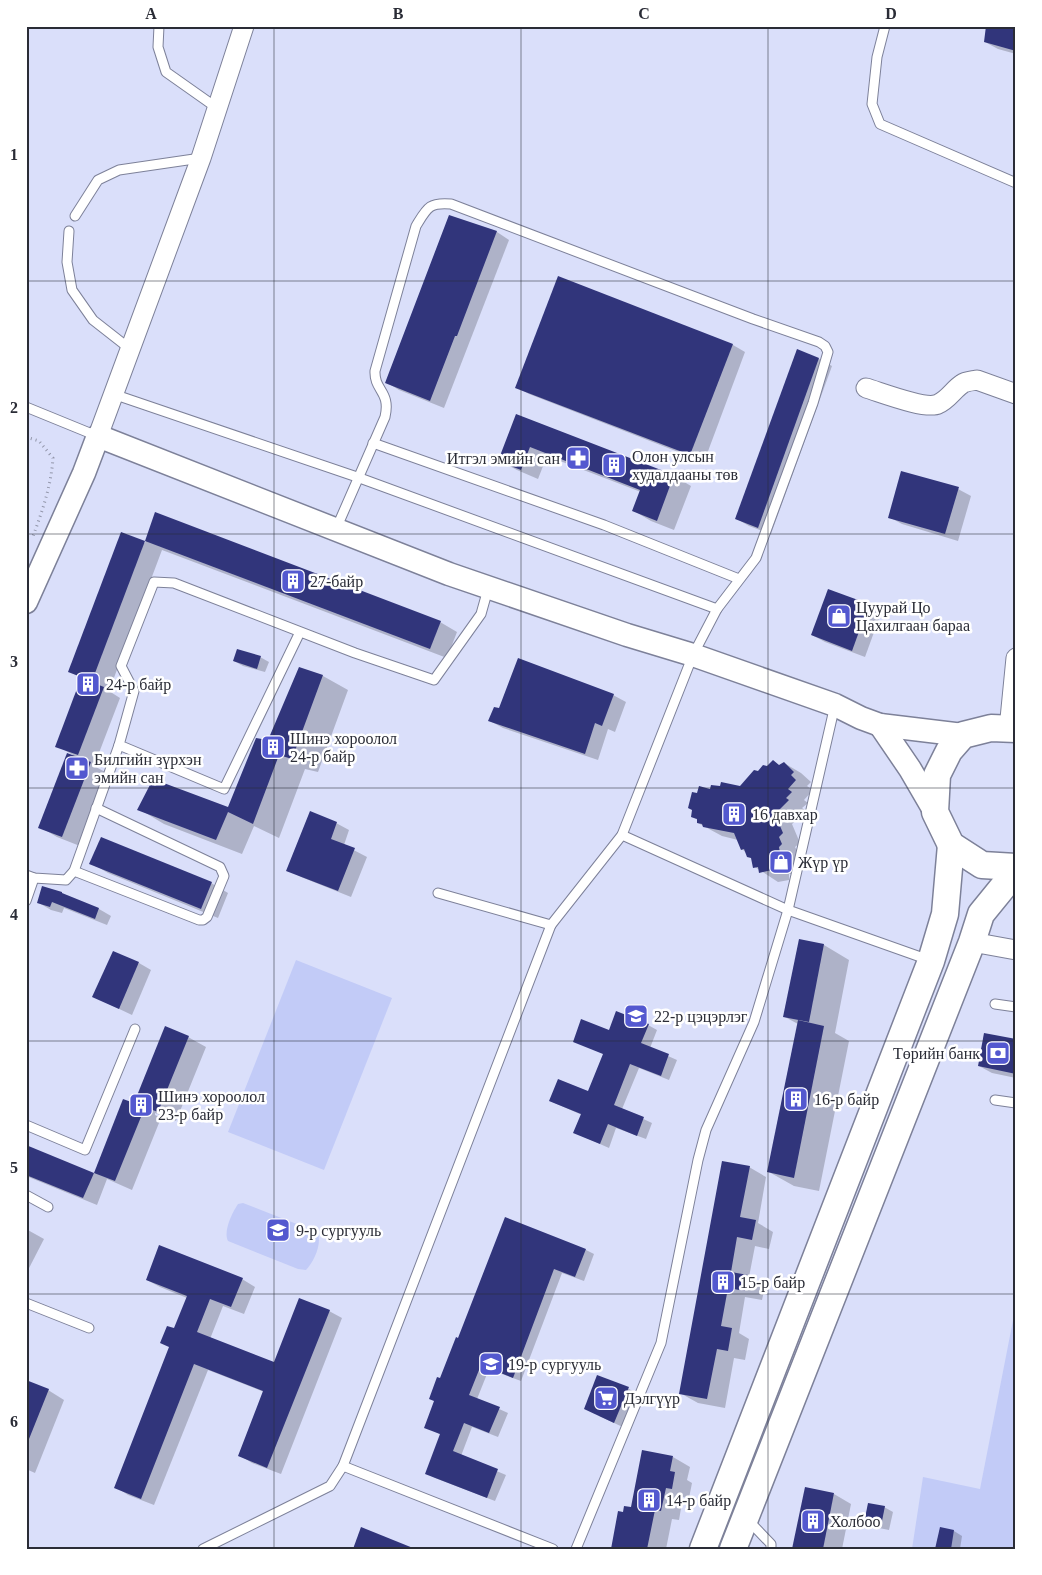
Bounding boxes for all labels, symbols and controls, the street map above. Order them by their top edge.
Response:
text: A [145,5,157,22]
text: B [393,5,404,22]
text: C [638,5,650,22]
text: D [885,5,897,22]
text: 1 [10,146,18,163]
text: 2 [10,399,18,416]
pharmacy icon: Итгэл эмийн сан [565,445,591,471]
place label: Олон улсын худалдааны төв [632,448,738,484]
place label: Итгэл эмийн сан [447,450,560,467]
building icon: Олон улсын худалдааны төв [601,452,627,478]
building icon: 27-байр [280,568,306,594]
place label: 27-байр [310,573,363,591]
place label: Цуурай Цо Цахилгаан бараа [856,599,970,635]
shop icon: Цуурай Цо Цахилгаан бараа [826,603,852,629]
text: 3 [10,653,18,670]
building icon: 24-р байр [75,671,101,697]
place label: 24-р байр [106,676,171,694]
place label: Шинэ хороолол 24-р байр [290,730,397,766]
building icon: Шинэ хороолол 24-р байр [260,734,286,760]
place label: Билгийн зүрхэн эмийн сан [94,751,202,786]
pharmacy icon: Билгийн зүрхэн эмийн сан [64,755,90,781]
building icon: 16 давхар [721,801,747,827]
place label: 16 давхар [752,806,818,824]
shop icon: Жүр үр [768,849,794,875]
place label: Жүр үр [798,854,848,872]
text: 4 [10,906,18,923]
school or university icon: 22-р цэцэрлэг [623,1003,649,1029]
place label: 22-р цэцэрлэг [654,1008,748,1026]
bank icon: Төрийн банк [985,1040,1011,1066]
place label: Төрийн банк [893,1045,980,1063]
building icon: 16-р байр [783,1086,809,1112]
place label: Шинэ хороолол 23-р байр [158,1088,265,1124]
place label: 16-р байр [814,1091,879,1109]
building icon: Шинэ хороолол 23-р байр [128,1092,154,1118]
text: 5 [10,1159,18,1176]
school or university icon: 9-р сургууль [265,1217,291,1243]
place label: 9-р сургууль [296,1222,381,1240]
building icon: 15-р байр [710,1269,736,1295]
place label: 15-р байр [740,1274,805,1292]
school or university icon: 19-р сургууль [478,1351,504,1377]
place label: 19-р сургууль [508,1356,601,1374]
supermarket icon: Дэлгүүр [593,1385,619,1411]
place label: Дэлгүүр [624,1390,680,1408]
text: 6 [10,1413,18,1430]
building icon: 14-р байр [636,1487,662,1513]
place label: 14-р байр [666,1492,731,1510]
building icon: Холбоо [800,1508,826,1534]
place label: Холбоо [830,1513,880,1530]

